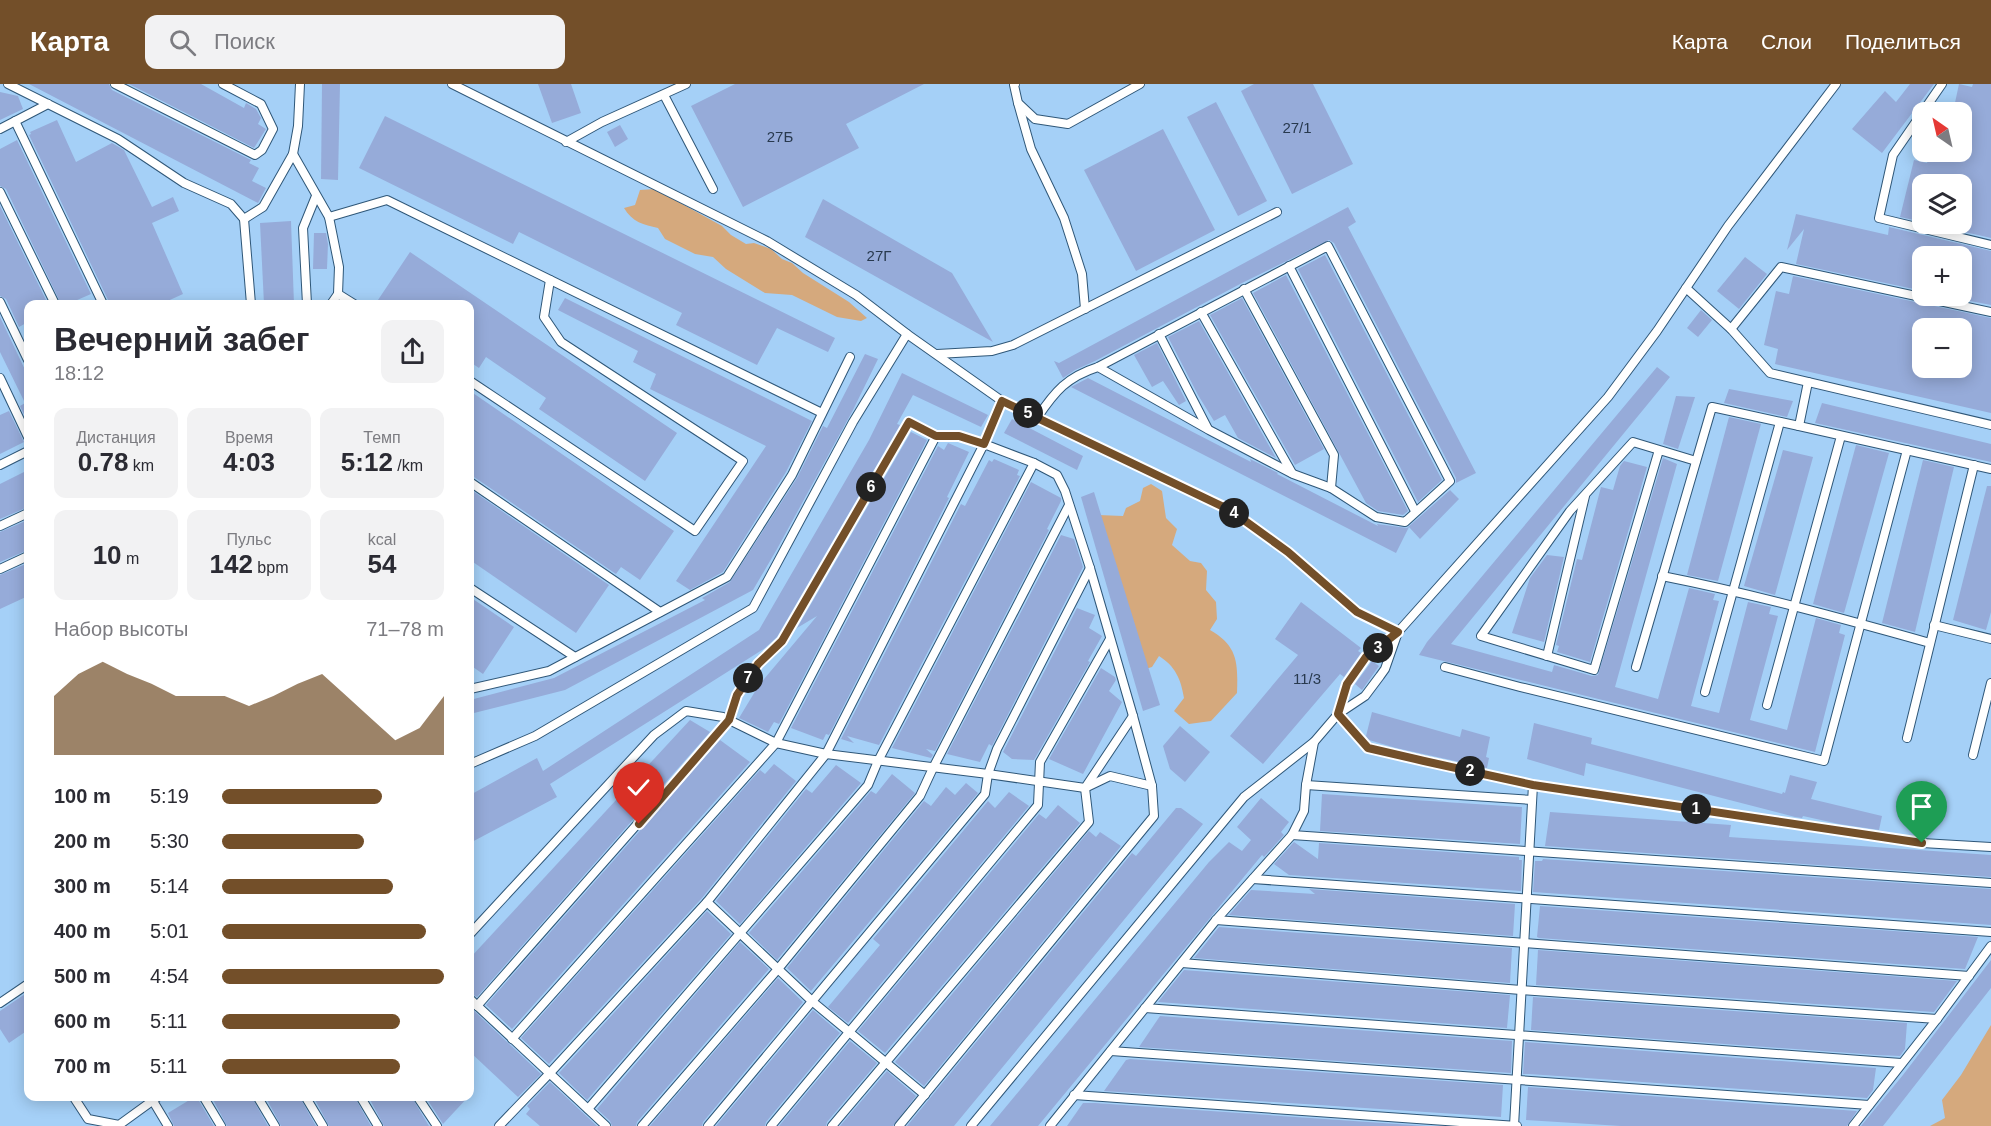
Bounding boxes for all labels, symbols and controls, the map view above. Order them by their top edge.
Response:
search box [145,15,565,69]
text: Карта [30,26,109,57]
icon: search [166,26,199,59]
text: Поиск [214,29,275,54]
text: Карта [1672,30,1728,53]
text: Слои [1761,30,1812,53]
text: Поделиться [1845,30,1961,53]
north arrow [1912,102,1972,162]
map controls [1912,102,1972,378]
house number: 27/1 [1282,119,1312,136]
house number: 27Б [767,128,793,145]
button: layers [1912,174,1972,234]
button: + [1912,246,1972,306]
house number: 27Г [867,247,891,264]
button: − [1912,318,1972,378]
button: share [381,320,444,383]
text: Вечерний забег [54,321,310,358]
text: 18:12 [54,362,104,384]
pin: 5 [1013,398,1043,428]
text: 5 [1024,404,1032,421]
text: Дистанция [76,429,156,446]
text: Время [225,429,273,446]
text: Темп [363,429,401,446]
text: 0.78 [78,447,128,477]
text: 4:03 [223,447,275,477]
text: 5:12 [341,447,393,477]
text: km [128,457,154,474]
text: /km [393,457,423,474]
pin: 6 [856,472,886,502]
text: 6 [867,478,875,495]
pin: 4 [1219,498,1249,528]
text: 4 [1230,504,1238,521]
text: Пульс [227,531,271,548]
text: kcal [368,531,396,548]
text: 10 [93,540,122,570]
text: 142 [210,549,253,579]
text: 54 [368,549,396,579]
text: m [122,550,139,567]
text: bpm [253,559,288,576]
text: Набор высоты [54,618,188,640]
text: 71–78 m [366,618,444,640]
pin: 3 [1363,633,1393,663]
text: 3 [1374,639,1382,656]
pin: 7 [733,663,763,693]
text: 7 [744,669,752,686]
house number: 11/3 [1293,670,1321,687]
pin: 2 [1455,756,1485,786]
pin [613,762,664,824]
text: 2 [1466,762,1474,779]
icon: check [622,771,655,804]
pin [1896,781,1947,843]
text: 100 m [54,785,111,807]
text: 5:19 [150,785,189,807]
icon: arrive [1905,790,1938,823]
pin: 1 [1681,794,1711,824]
text: 1 [1692,800,1700,817]
text: 200 m [54,830,111,852]
text: 5:30 [150,830,189,852]
text: 300 m [54,875,111,897]
text: 5:14 [150,875,189,897]
text: 400 m [54,920,111,942]
text: 5:01 [150,920,189,942]
text: 500 m [54,965,111,987]
text: 4:54 [150,965,189,987]
text: 600 m [54,1010,111,1032]
text: 5:11 [150,1010,187,1032]
text: 700 m [54,1055,111,1077]
text: 5:11 [150,1055,187,1077]

